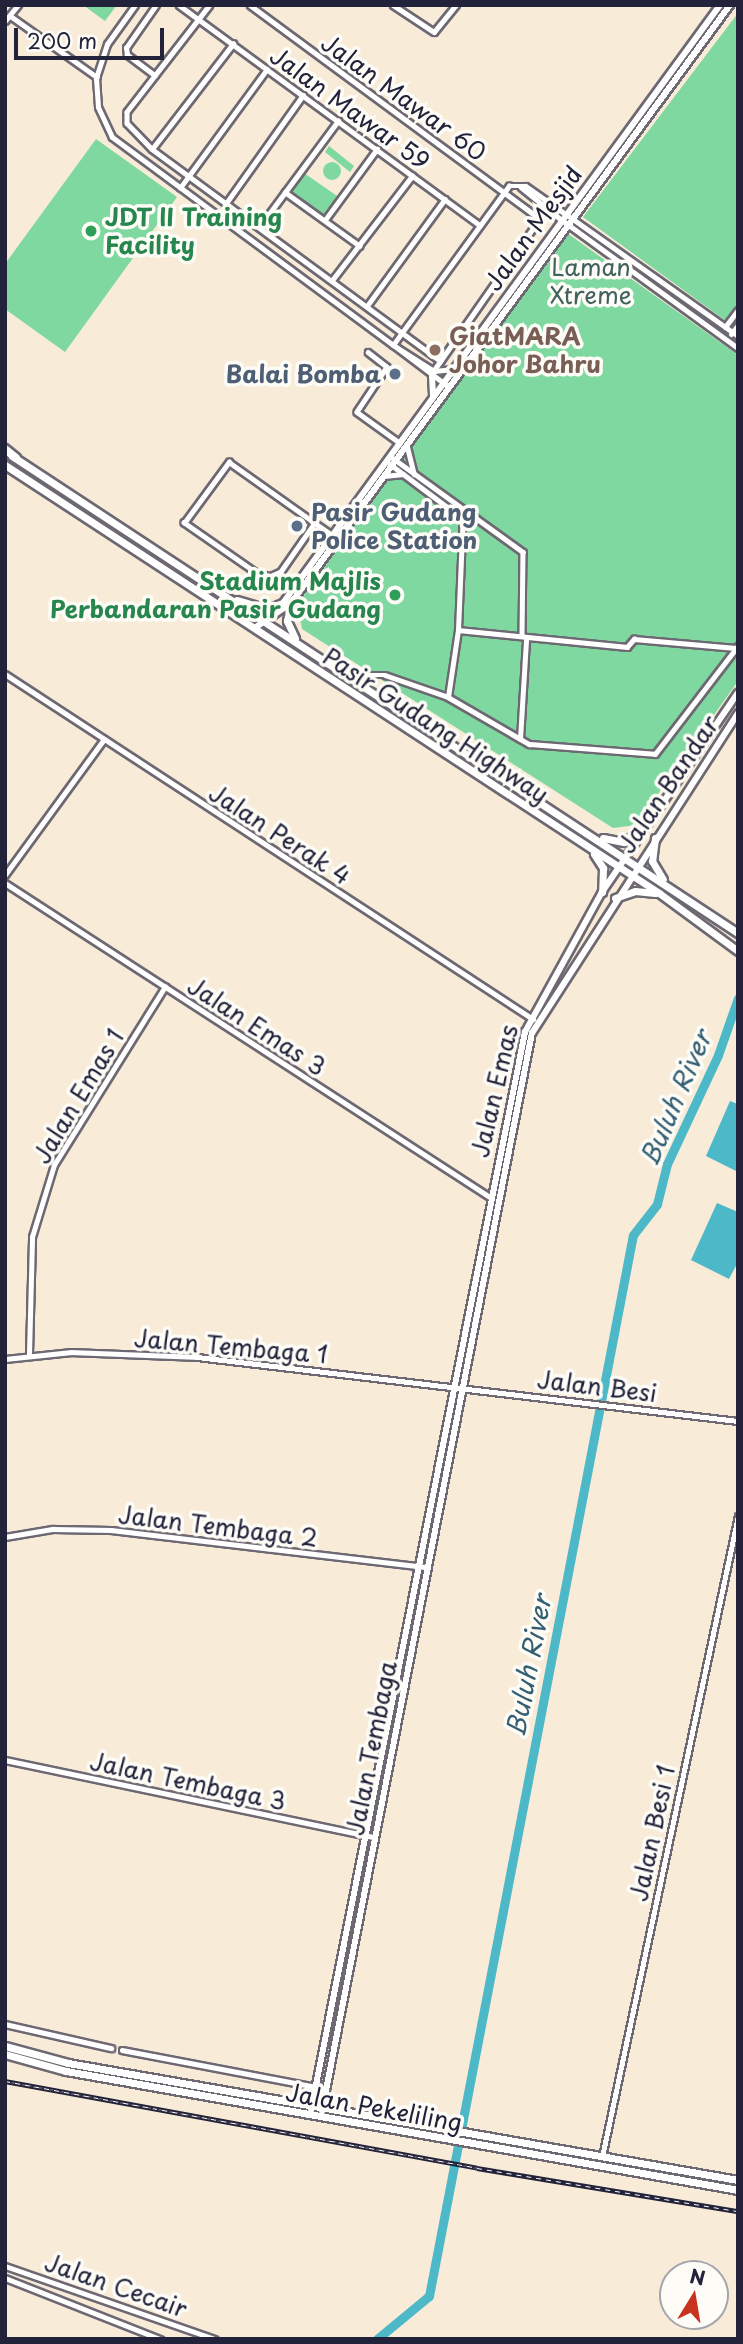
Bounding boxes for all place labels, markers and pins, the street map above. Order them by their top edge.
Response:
place label: JDT II Training Facility [105,203,285,259]
marker: JDT II Training Facility [83,223,99,239]
place label: GiatMARA Johor Bahru [449,322,602,378]
marker: GiatMARA Johor Bahru [427,342,443,358]
place label: Balai Bomba [225,360,381,388]
marker: Balai Bomba [387,366,403,382]
place label: Pasir Gudang Police Station [311,498,479,554]
marker: Pasir Gudang Police Station [289,518,305,534]
place label: Stadium Majlis Perbandaran Pasir Gudang [46,567,381,623]
marker: Stadium Majlis Perbandaran Pasir Gudang [387,587,403,603]

